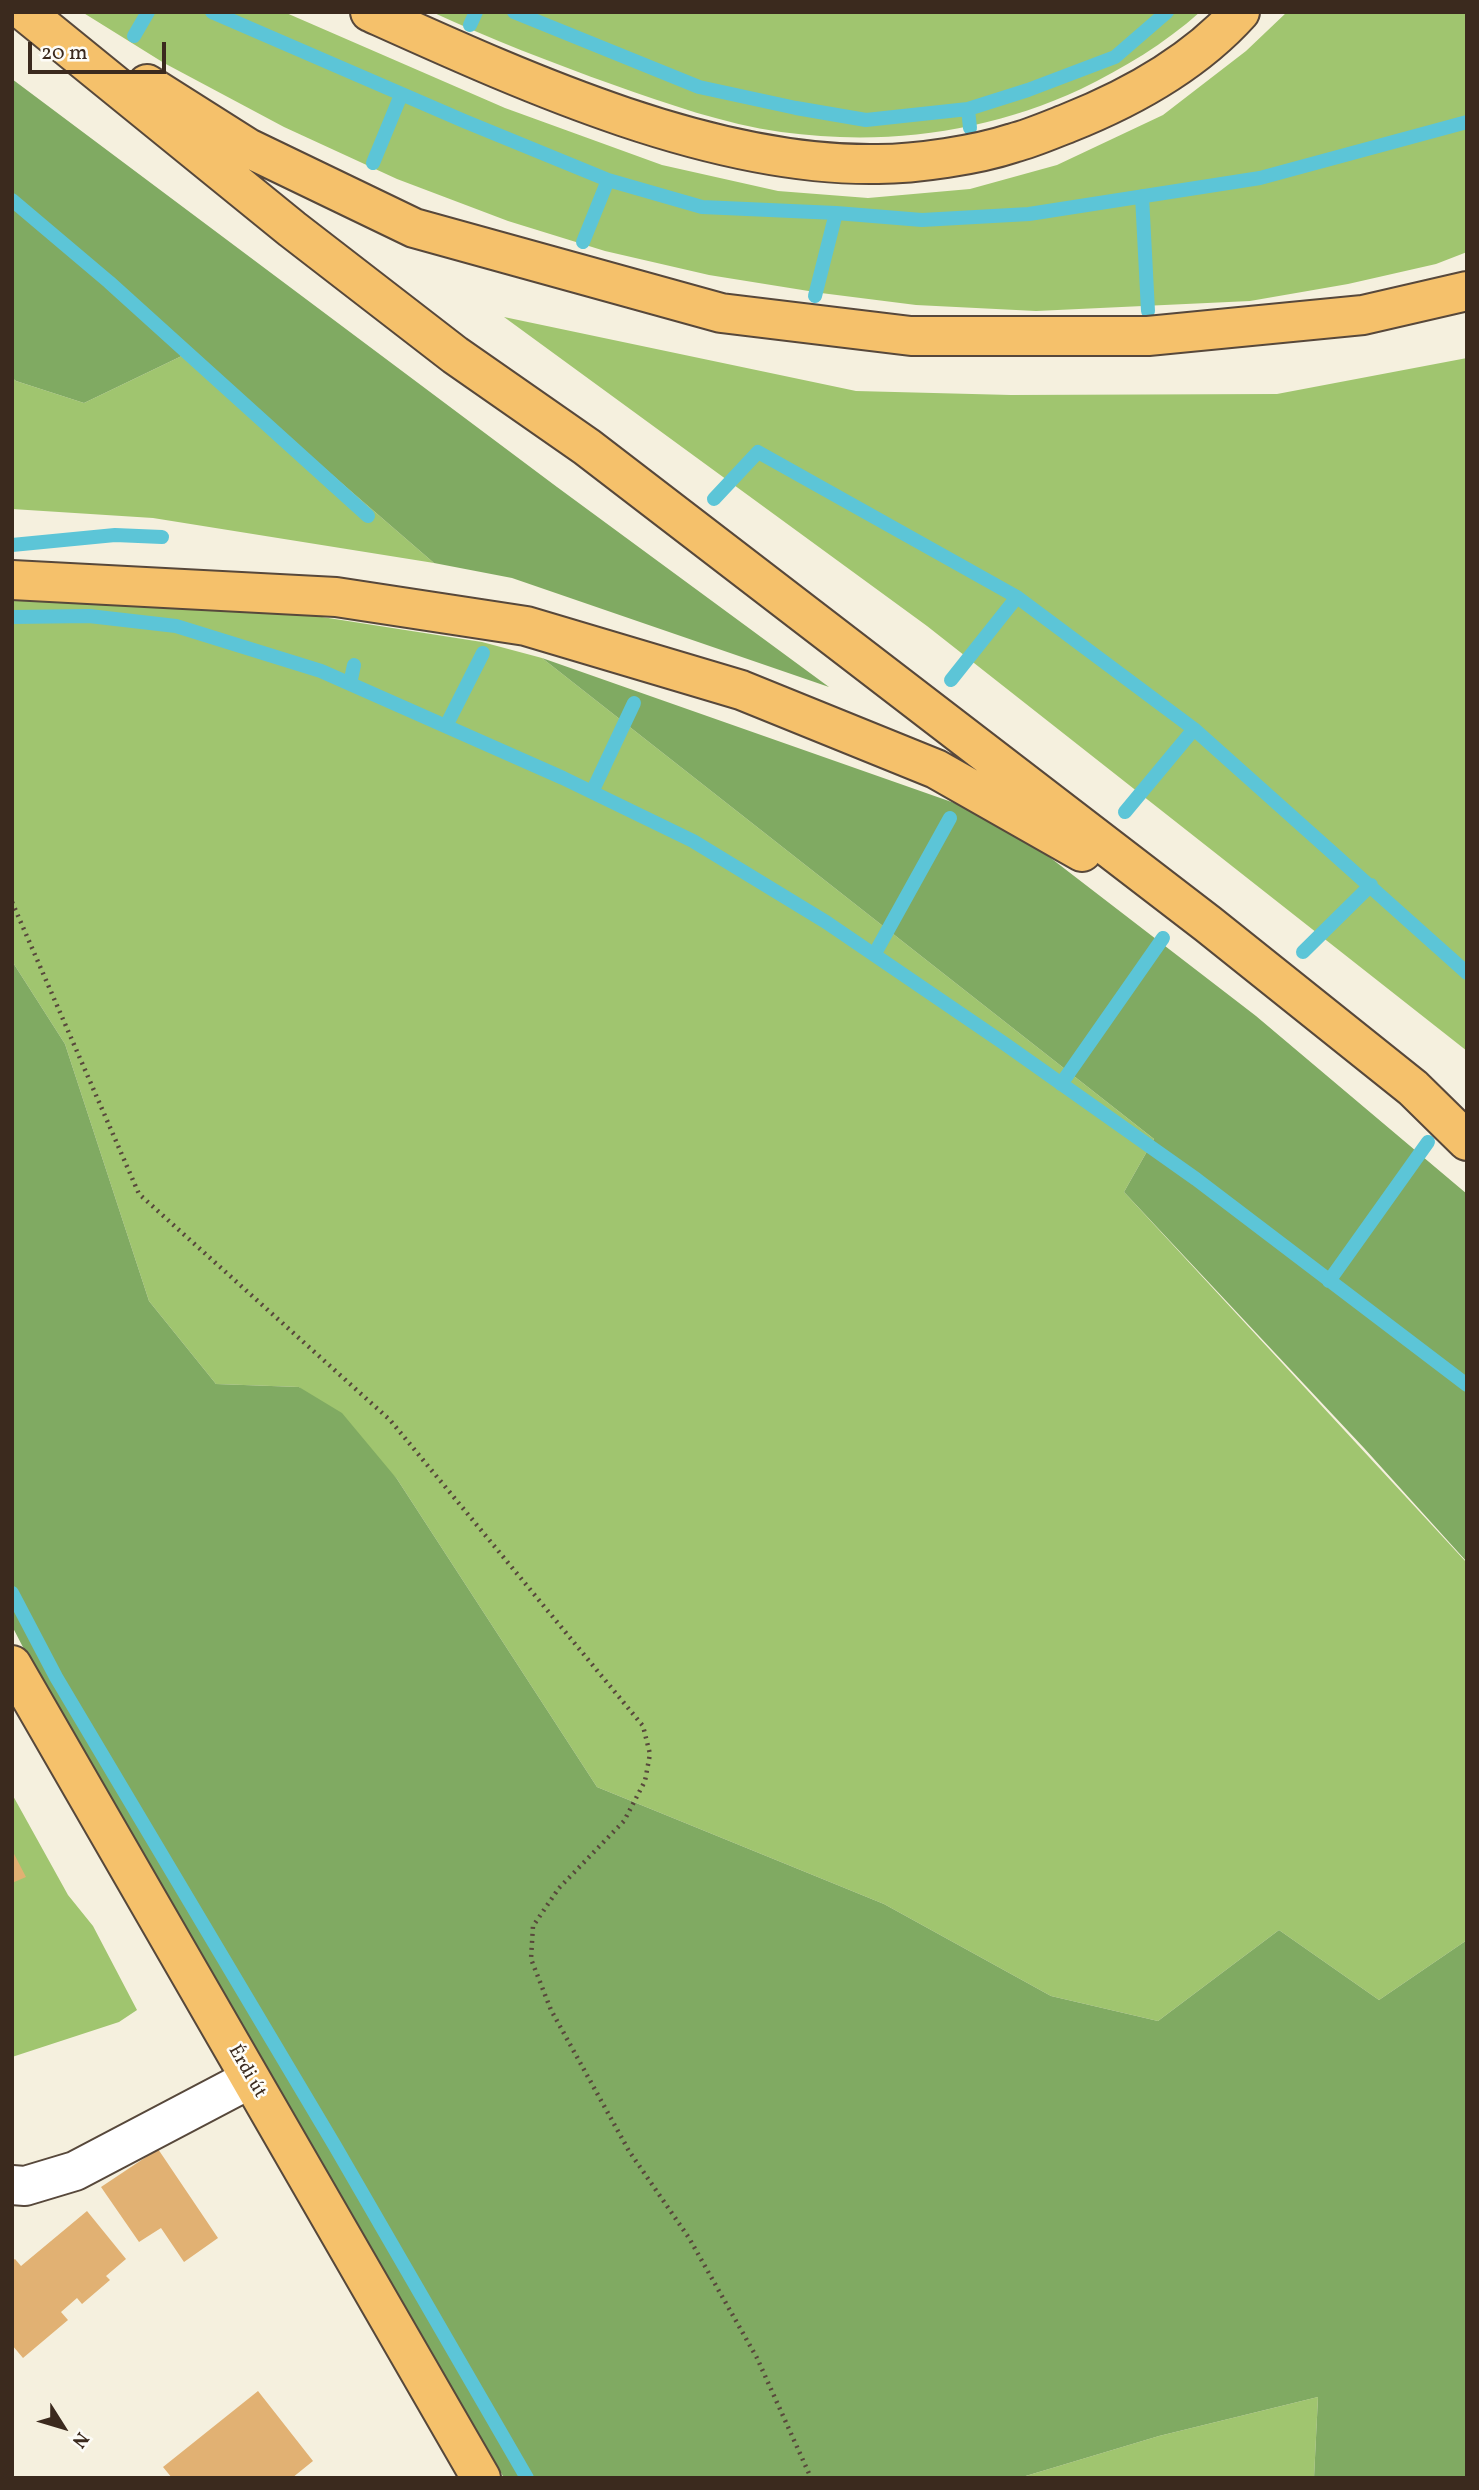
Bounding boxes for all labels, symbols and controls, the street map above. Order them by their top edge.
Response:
scale bar [32,28,170,72]
text: 20 m [41,39,87,68]
street label: Érdi út [222,2042,270,2102]
north arrow [28,2392,98,2462]
text: N [65,2426,94,2453]

